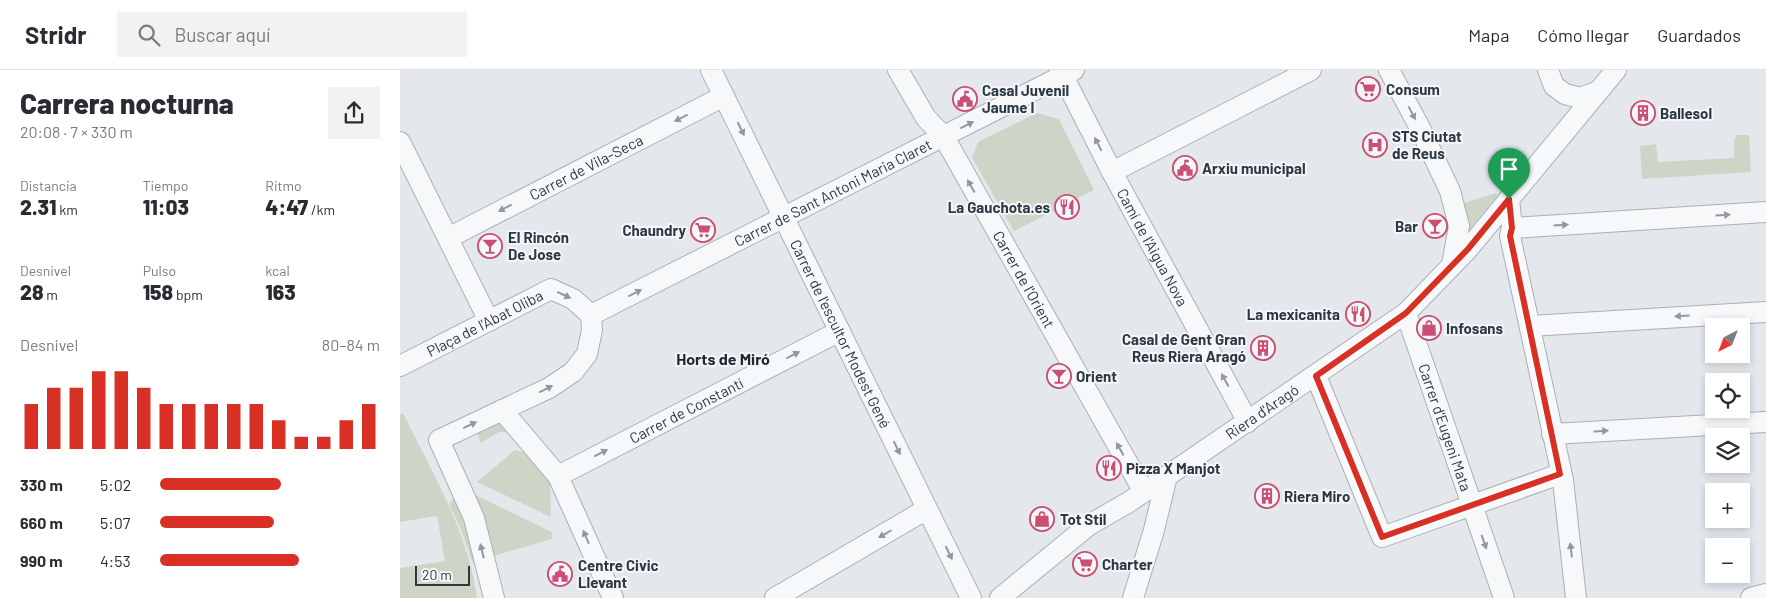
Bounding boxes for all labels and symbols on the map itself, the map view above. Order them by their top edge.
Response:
supermarket icon: Consum [1355,76,1381,102]
place label: Consum [1386,80,1440,98]
place label: Casal Juvenil Jaume I [982,81,1069,116]
public building icon: Casal Juvenil Jaume I [952,86,978,112]
building icon: Ballesol [1630,100,1656,126]
place label: Ballesol [1660,104,1712,122]
one-way arrow [1408,106,1416,120]
one-way arrow [674,114,688,122]
one-way arrow [960,121,974,129]
one-way arrow [736,122,745,137]
place label: STS Ciutat de Reus [1392,127,1462,162]
street label: Carrer de Vila-Seca [526,130,646,204]
hospital icon: STS Ciutat de Reus [1362,132,1388,158]
street label: Carrer de Sant Antoni Maria Claret [731,135,934,250]
one-way arrow [1094,137,1102,151]
pin [1488,148,1530,199]
public building icon: Arxiu municipal [1172,155,1198,181]
place label: Arxiu municipal [1202,159,1306,177]
one-way arrow [967,179,976,193]
street label: Camí de l'Aigua Nova [1114,185,1192,309]
restaurant icon: La Gauchota.es [1054,194,1080,220]
place label: La Gauchota.es [948,198,1050,216]
one-way arrow [498,204,512,212]
one-way arrow [1715,210,1731,218]
bar icon: Bar [1422,213,1448,239]
supermarket icon: Chaundry [690,217,716,243]
place label: Bar [1395,217,1418,235]
place label: Chaundry [622,221,686,239]
one-way arrow [1553,221,1569,229]
street label: Carrer de l'Orient [990,227,1059,331]
place label: El Rincón De Jose [508,228,569,263]
bar icon: El Rincón De Jose [477,233,503,259]
street label: Carrer de l'escultor Modest Gené [787,236,895,431]
street label: Plaça de l'Abat Oliba [423,286,546,360]
one-way arrow [627,289,642,297]
one-way arrow [557,291,571,299]
restaurant icon: La mexicanita [1345,301,1371,327]
place label: La mexicanita [1247,305,1340,323]
one-way arrow [1674,313,1690,321]
shop icon: Infosans [1416,315,1442,341]
north arrow [1705,318,1750,362]
place label: Infosans [1446,319,1504,337]
place label: Casal de Gent Gran Reus Riera Aragó [1122,330,1246,365]
building icon: Casal de Gent Gran Reus Riera Aragó [1250,335,1276,361]
district label: Horts de Miró [676,349,770,368]
one-way arrow [785,351,800,359]
street label: Carrer d'Eugeni Mata [1415,361,1476,494]
bar icon: Orient [1046,363,1072,389]
place label: Orient [1076,367,1117,385]
street label: Carrer de Constantí [626,373,746,447]
one-way arrow [1220,373,1229,386]
street label: Riera d'Aragó [1222,380,1302,443]
one-way arrow [539,385,553,393]
one-way arrow [463,420,477,428]
one-way arrow [1593,427,1609,435]
one-way arrow [893,441,901,455]
one-way arrow [1116,442,1124,457]
one-way arrow [594,449,608,457]
restaurant icon: Pizza X Manjot [1096,455,1122,481]
place label: Pizza X Manjot [1126,459,1221,477]
building icon: Riera Miro [1254,483,1280,509]
place label: Riera Miro [1284,487,1350,505]
shop icon: Tot Stil [1029,506,1055,532]
place label: Tot Stil [1060,510,1106,528]
one-way arrow [879,529,892,538]
one-way arrow [582,530,590,544]
one-way arrow [1481,534,1488,549]
one-way arrow [1567,541,1575,557]
one-way arrow [478,543,486,558]
one-way arrow [945,546,953,560]
supermarket icon: Charter [1072,551,1098,577]
place label: Charter [1102,555,1153,573]
place label: Centre Civic Llevant [578,556,659,591]
public building icon: Centre Civic Llevant [547,561,573,587]
scale bar [415,563,470,586]

